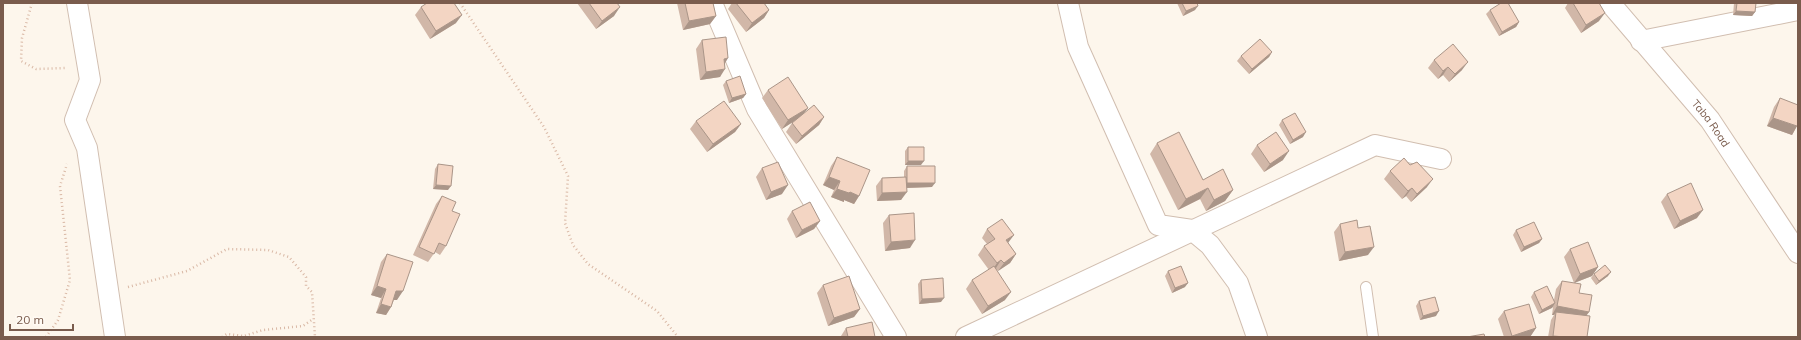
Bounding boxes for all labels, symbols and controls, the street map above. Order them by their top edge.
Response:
street label: Taba Road [1689,97,1733,150]
scale bar [10,306,73,332]
text: 20 m [16,312,44,327]

